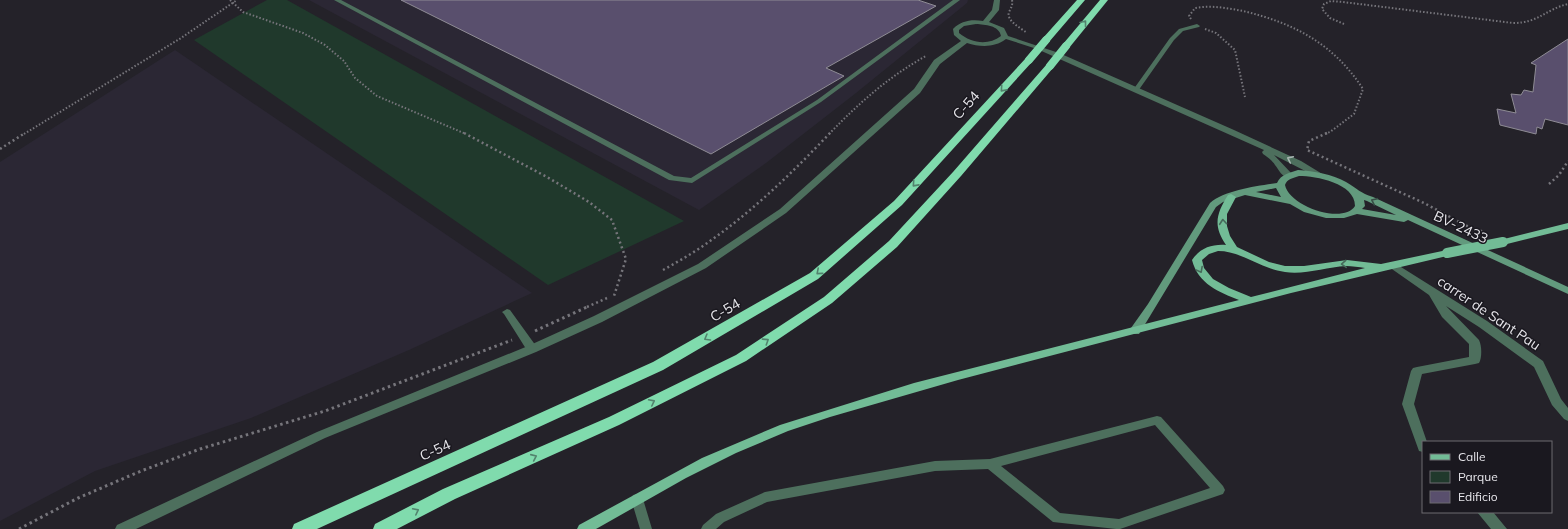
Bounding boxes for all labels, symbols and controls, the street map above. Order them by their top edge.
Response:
one-way arrow [1080,20,1087,27]
one-way arrow [1001,84,1008,91]
street label: C-54 [949,87,984,123]
one-way arrow [1287,156,1294,164]
one-way arrow [913,180,920,187]
one-way arrow [1371,198,1379,206]
street label: BV-2433 [1431,207,1491,247]
one-way arrow [1218,219,1227,225]
one-way arrow [1341,259,1347,268]
one-way arrow [1196,266,1203,273]
one-way arrow [816,267,824,274]
street label: carrer de Sant Pau [1434,272,1544,354]
street label: C-54 [707,294,744,326]
one-way arrow [704,334,711,341]
one-way arrow [762,338,769,346]
one-way arrow [647,399,655,407]
street label: C-54 [417,435,454,465]
legend [1422,441,1552,513]
text: Calle [1458,449,1485,464]
one-way arrow [529,454,537,462]
text: Parque [1458,469,1498,484]
text: Edificio [1458,489,1498,504]
one-way arrow [412,508,419,516]

